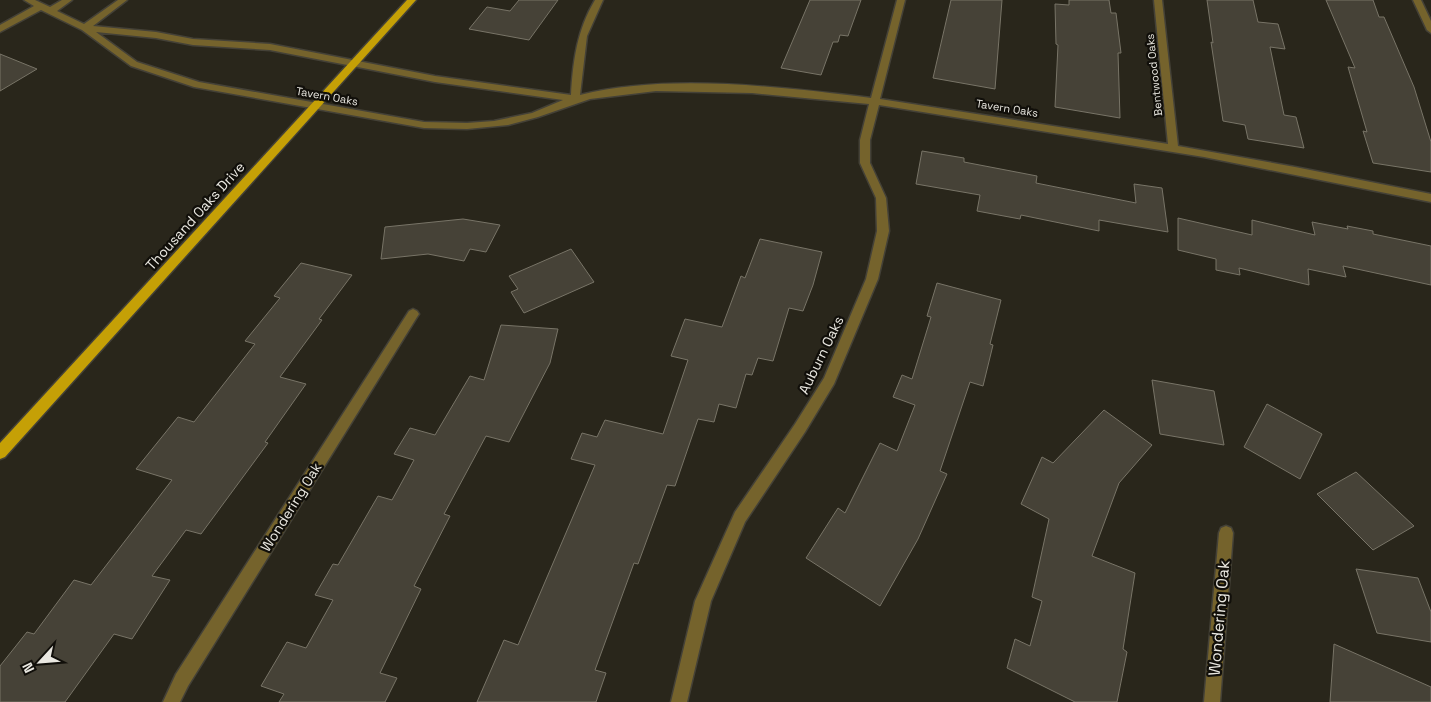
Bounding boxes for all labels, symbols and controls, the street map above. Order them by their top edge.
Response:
street label: Bentwood Oaks [1143,33,1165,117]
street label: Tavern Oaks [295,84,359,108]
street label: Tavern Oaks [975,96,1039,120]
street label: Thousand Oaks Drive [142,158,248,274]
street label: Auburn Oaks [794,313,848,397]
street label: Wondering Oak [256,459,326,555]
street label: Wondering Oak [1203,559,1235,677]
north arrow [15,637,65,687]
text: N [18,660,38,676]

